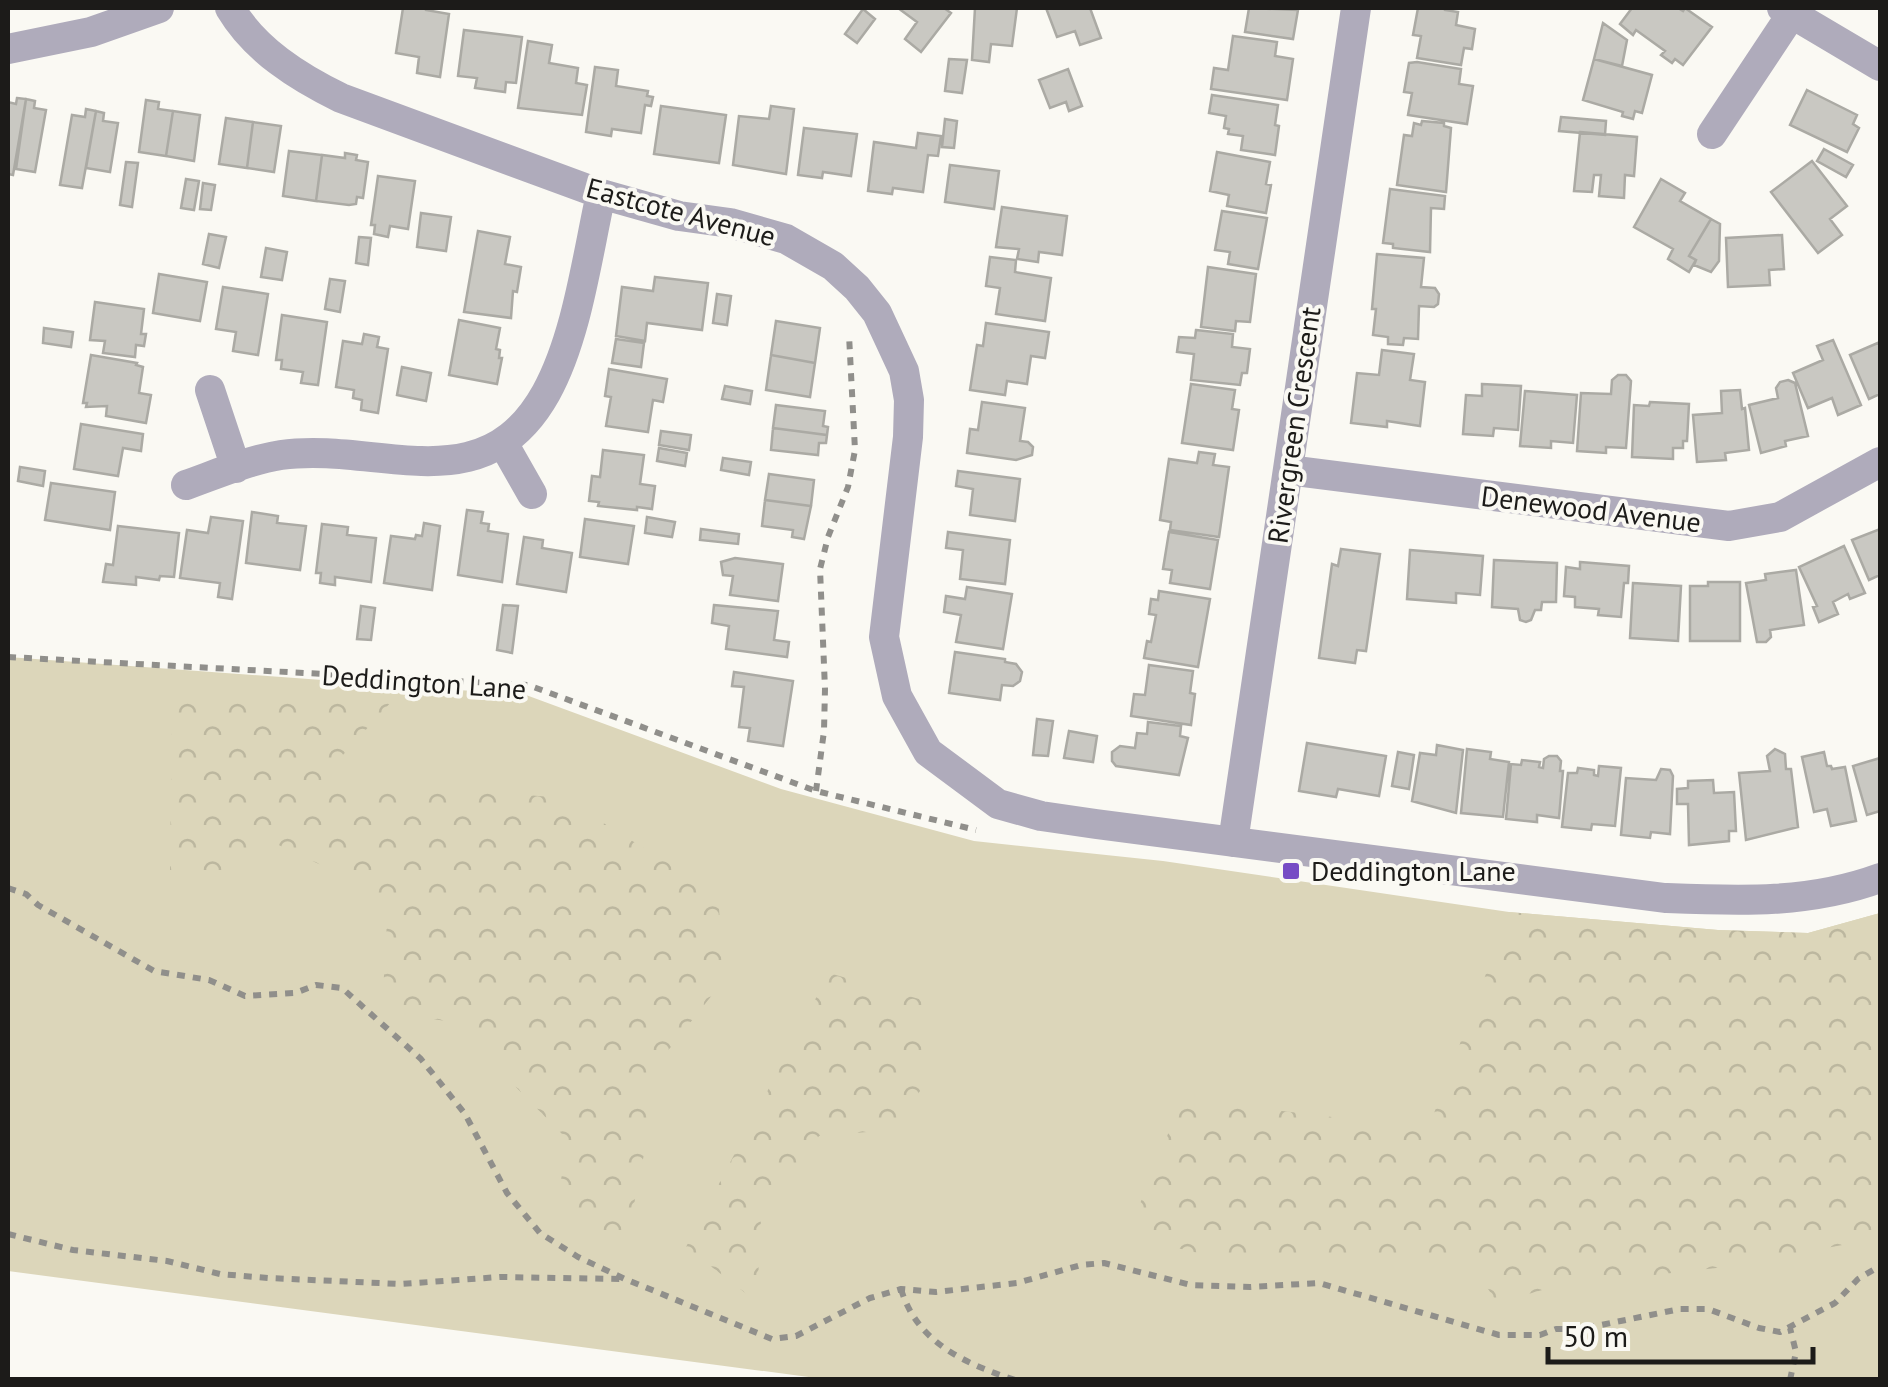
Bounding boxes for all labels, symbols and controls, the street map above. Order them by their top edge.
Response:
street label: Eastcote Avenue [583,169,780,255]
street label: Rivergreen Crescent [1259,304,1329,546]
street label: Denewood Avenue [1479,477,1703,540]
street label: Deddington Lane [321,656,528,707]
place label: Deddington Lane [1311,852,1516,889]
marker: Deddington Lane [1280,860,1302,882]
scale bar [1548,1302,1813,1364]
text: 50 m [1563,1316,1628,1355]

